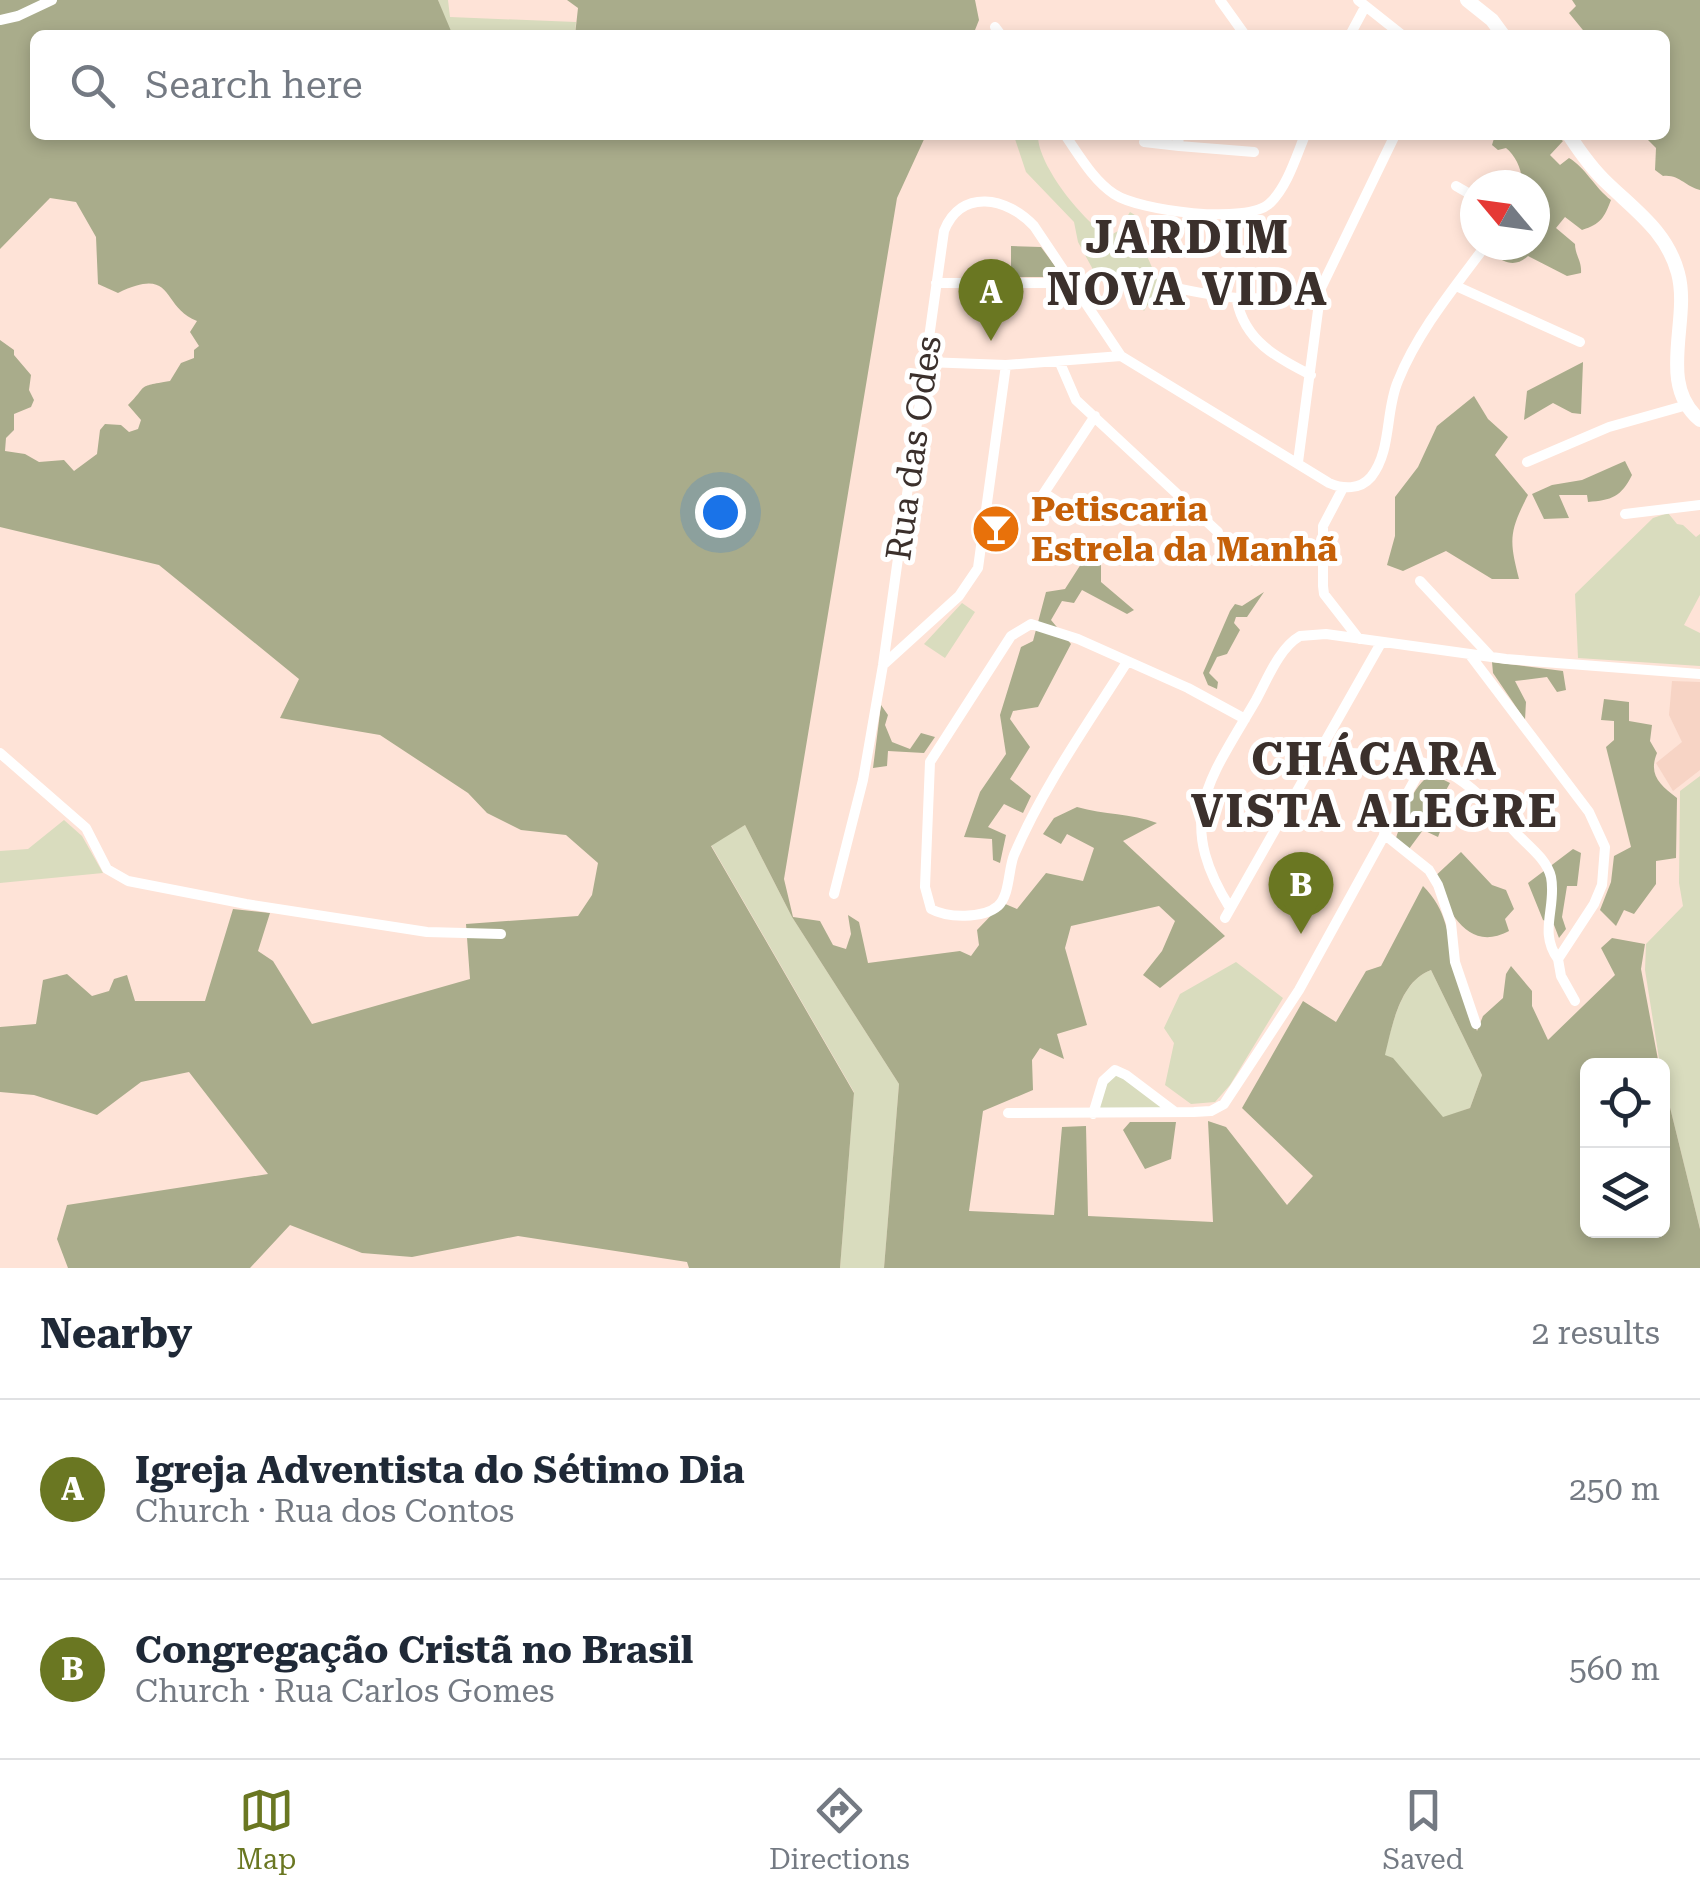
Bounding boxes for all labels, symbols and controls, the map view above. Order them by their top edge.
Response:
search box [30,30,1670,140]
icon: search [65,58,120,113]
text: Search here [145,63,363,107]
north arrow [1460,170,1550,260]
district label: JARDIM NOVA VIDA [1047,211,1329,316]
pin: A [958,258,1024,341]
street label: Rua das Odes [878,333,950,563]
your location [695,487,746,538]
place label: Petiscaria Estrela da Manhã [1031,489,1338,570]
bar icon: Petiscaria Estrela da Manhã [970,503,1022,555]
district label: CHÁCARA VISTA ALEGRE [1191,732,1559,838]
pin: B [1268,852,1334,934]
map controls [1580,1058,1670,1238]
button: locate [1580,1058,1670,1148]
button: layers [1580,1148,1670,1238]
text: Nearby [40,1309,192,1358]
text: 2 results [1532,1314,1660,1352]
text: Igreja Adventista do Sétimo Dia [135,1448,745,1492]
text: A [61,1470,84,1508]
text: 250 m [1569,1470,1660,1508]
text: Church · Rua dos Contos [135,1492,514,1530]
text: Congregação Cristã no Brasil [135,1628,693,1672]
text: B [61,1650,84,1688]
text: 560 m [1569,1650,1660,1688]
text: Church · Rua Carlos Gomes [135,1672,554,1710]
tab: Map [236,1783,296,1876]
tab: Directions [769,1783,910,1876]
tab: Saved [1382,1783,1464,1876]

